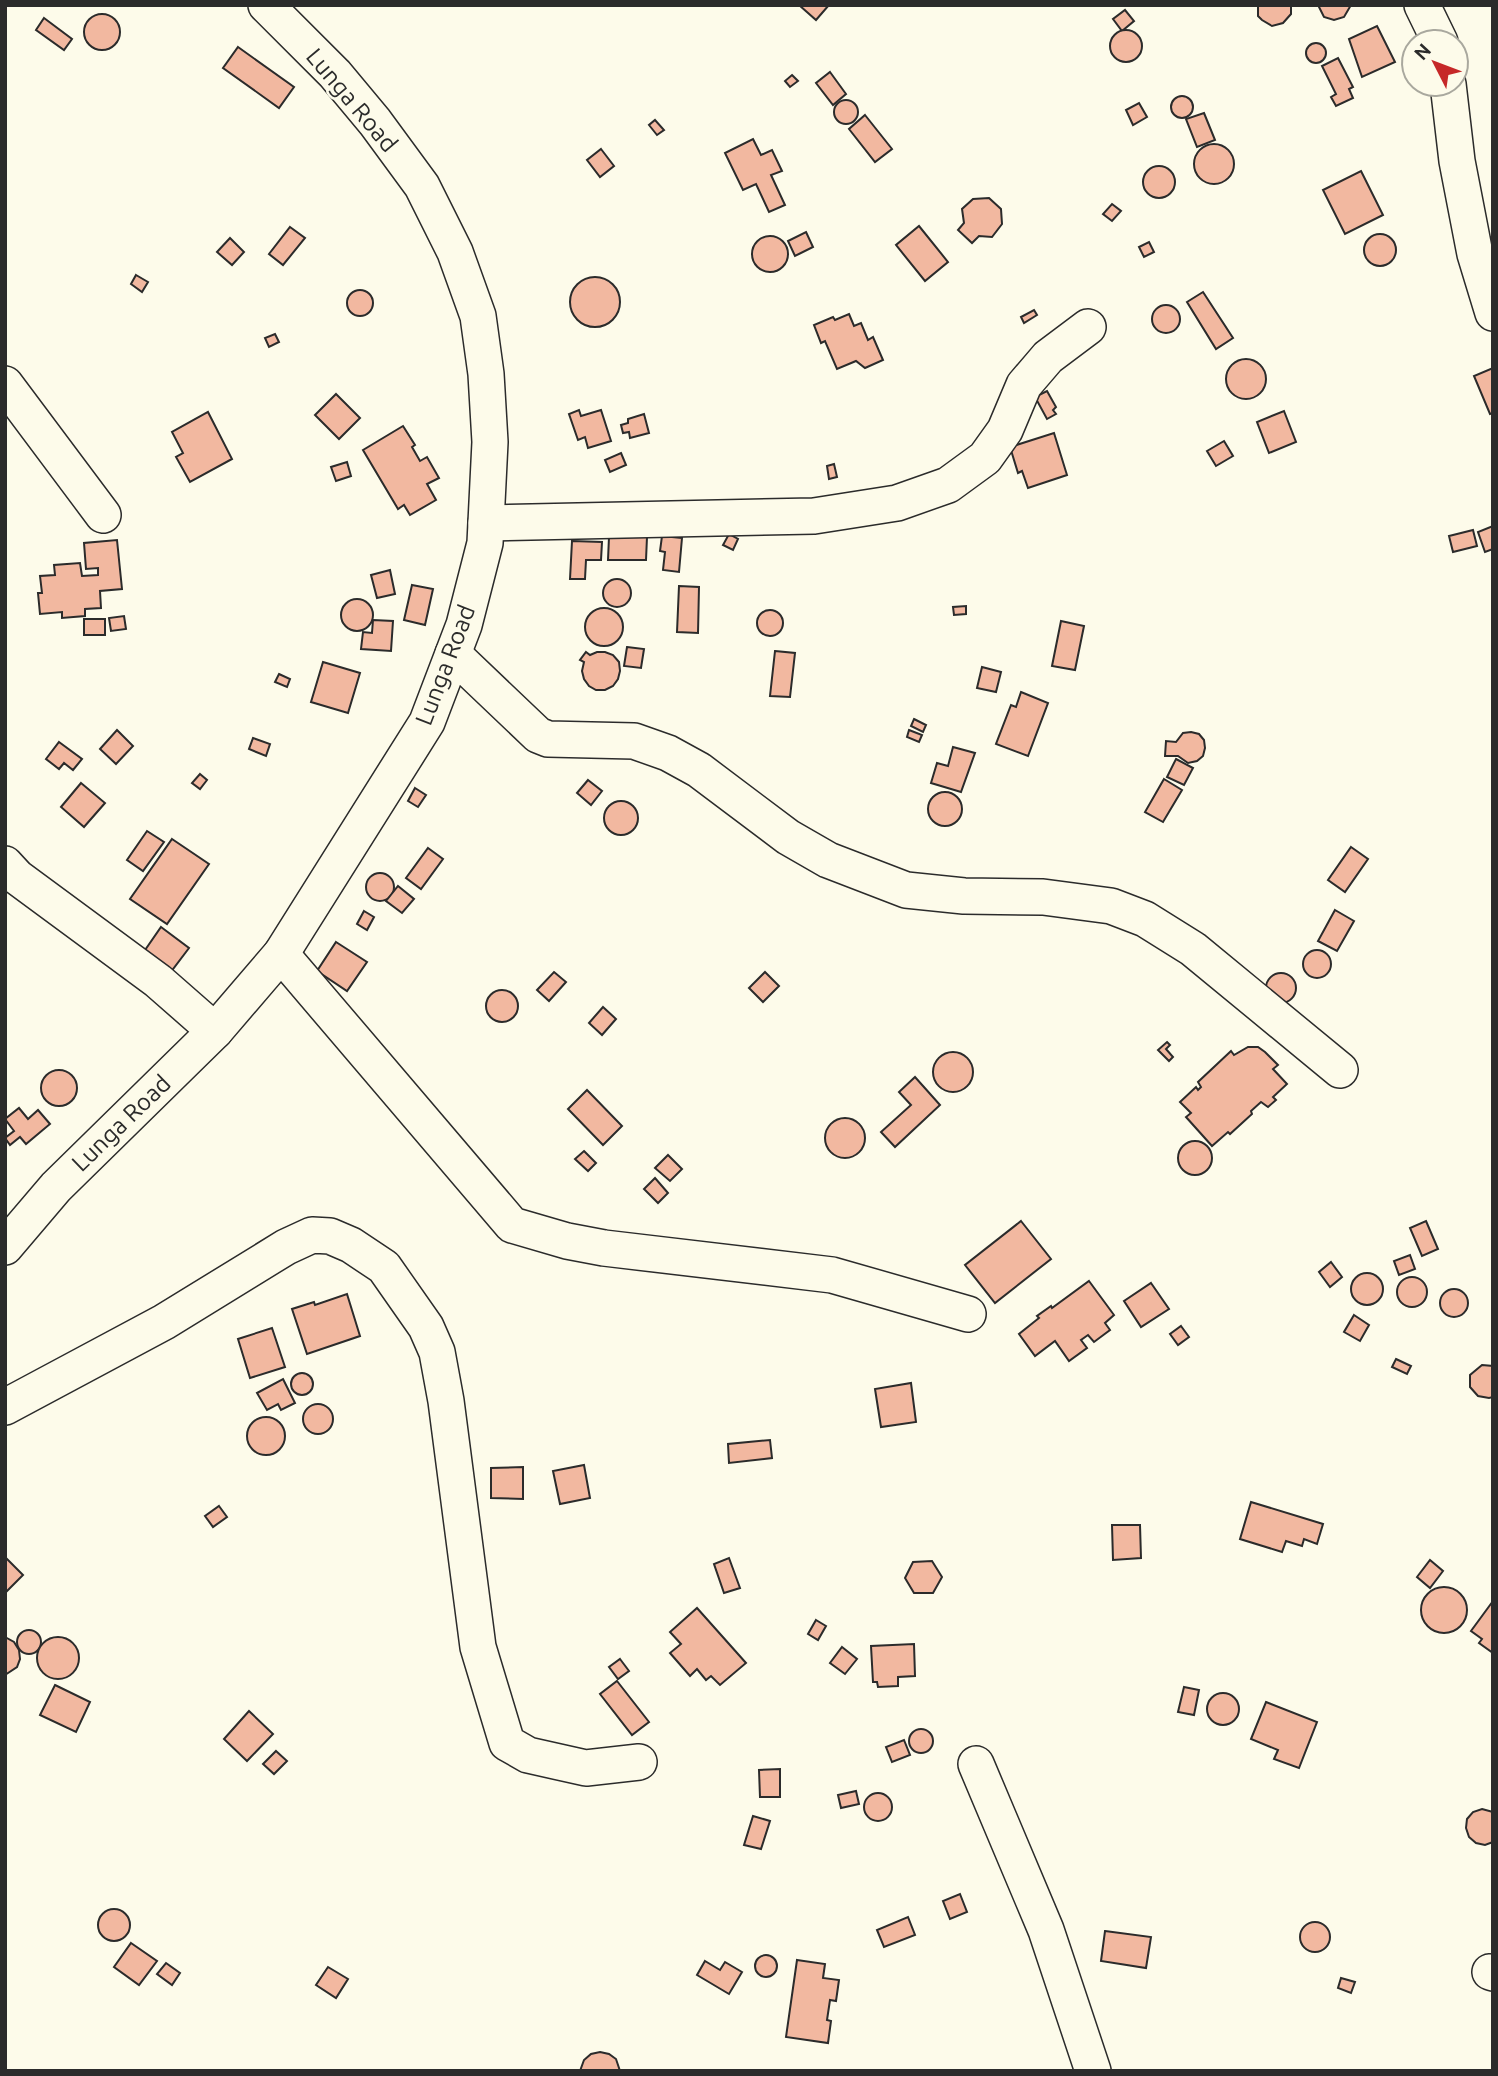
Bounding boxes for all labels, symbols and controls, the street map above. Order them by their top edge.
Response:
north arrow [1400,28,1470,98]
text: N [1409,39,1435,64]
street label: Lunga Road [301,43,403,157]
street label: Lunga Road [410,601,480,729]
street label: Lunga Road [66,1069,176,1177]

